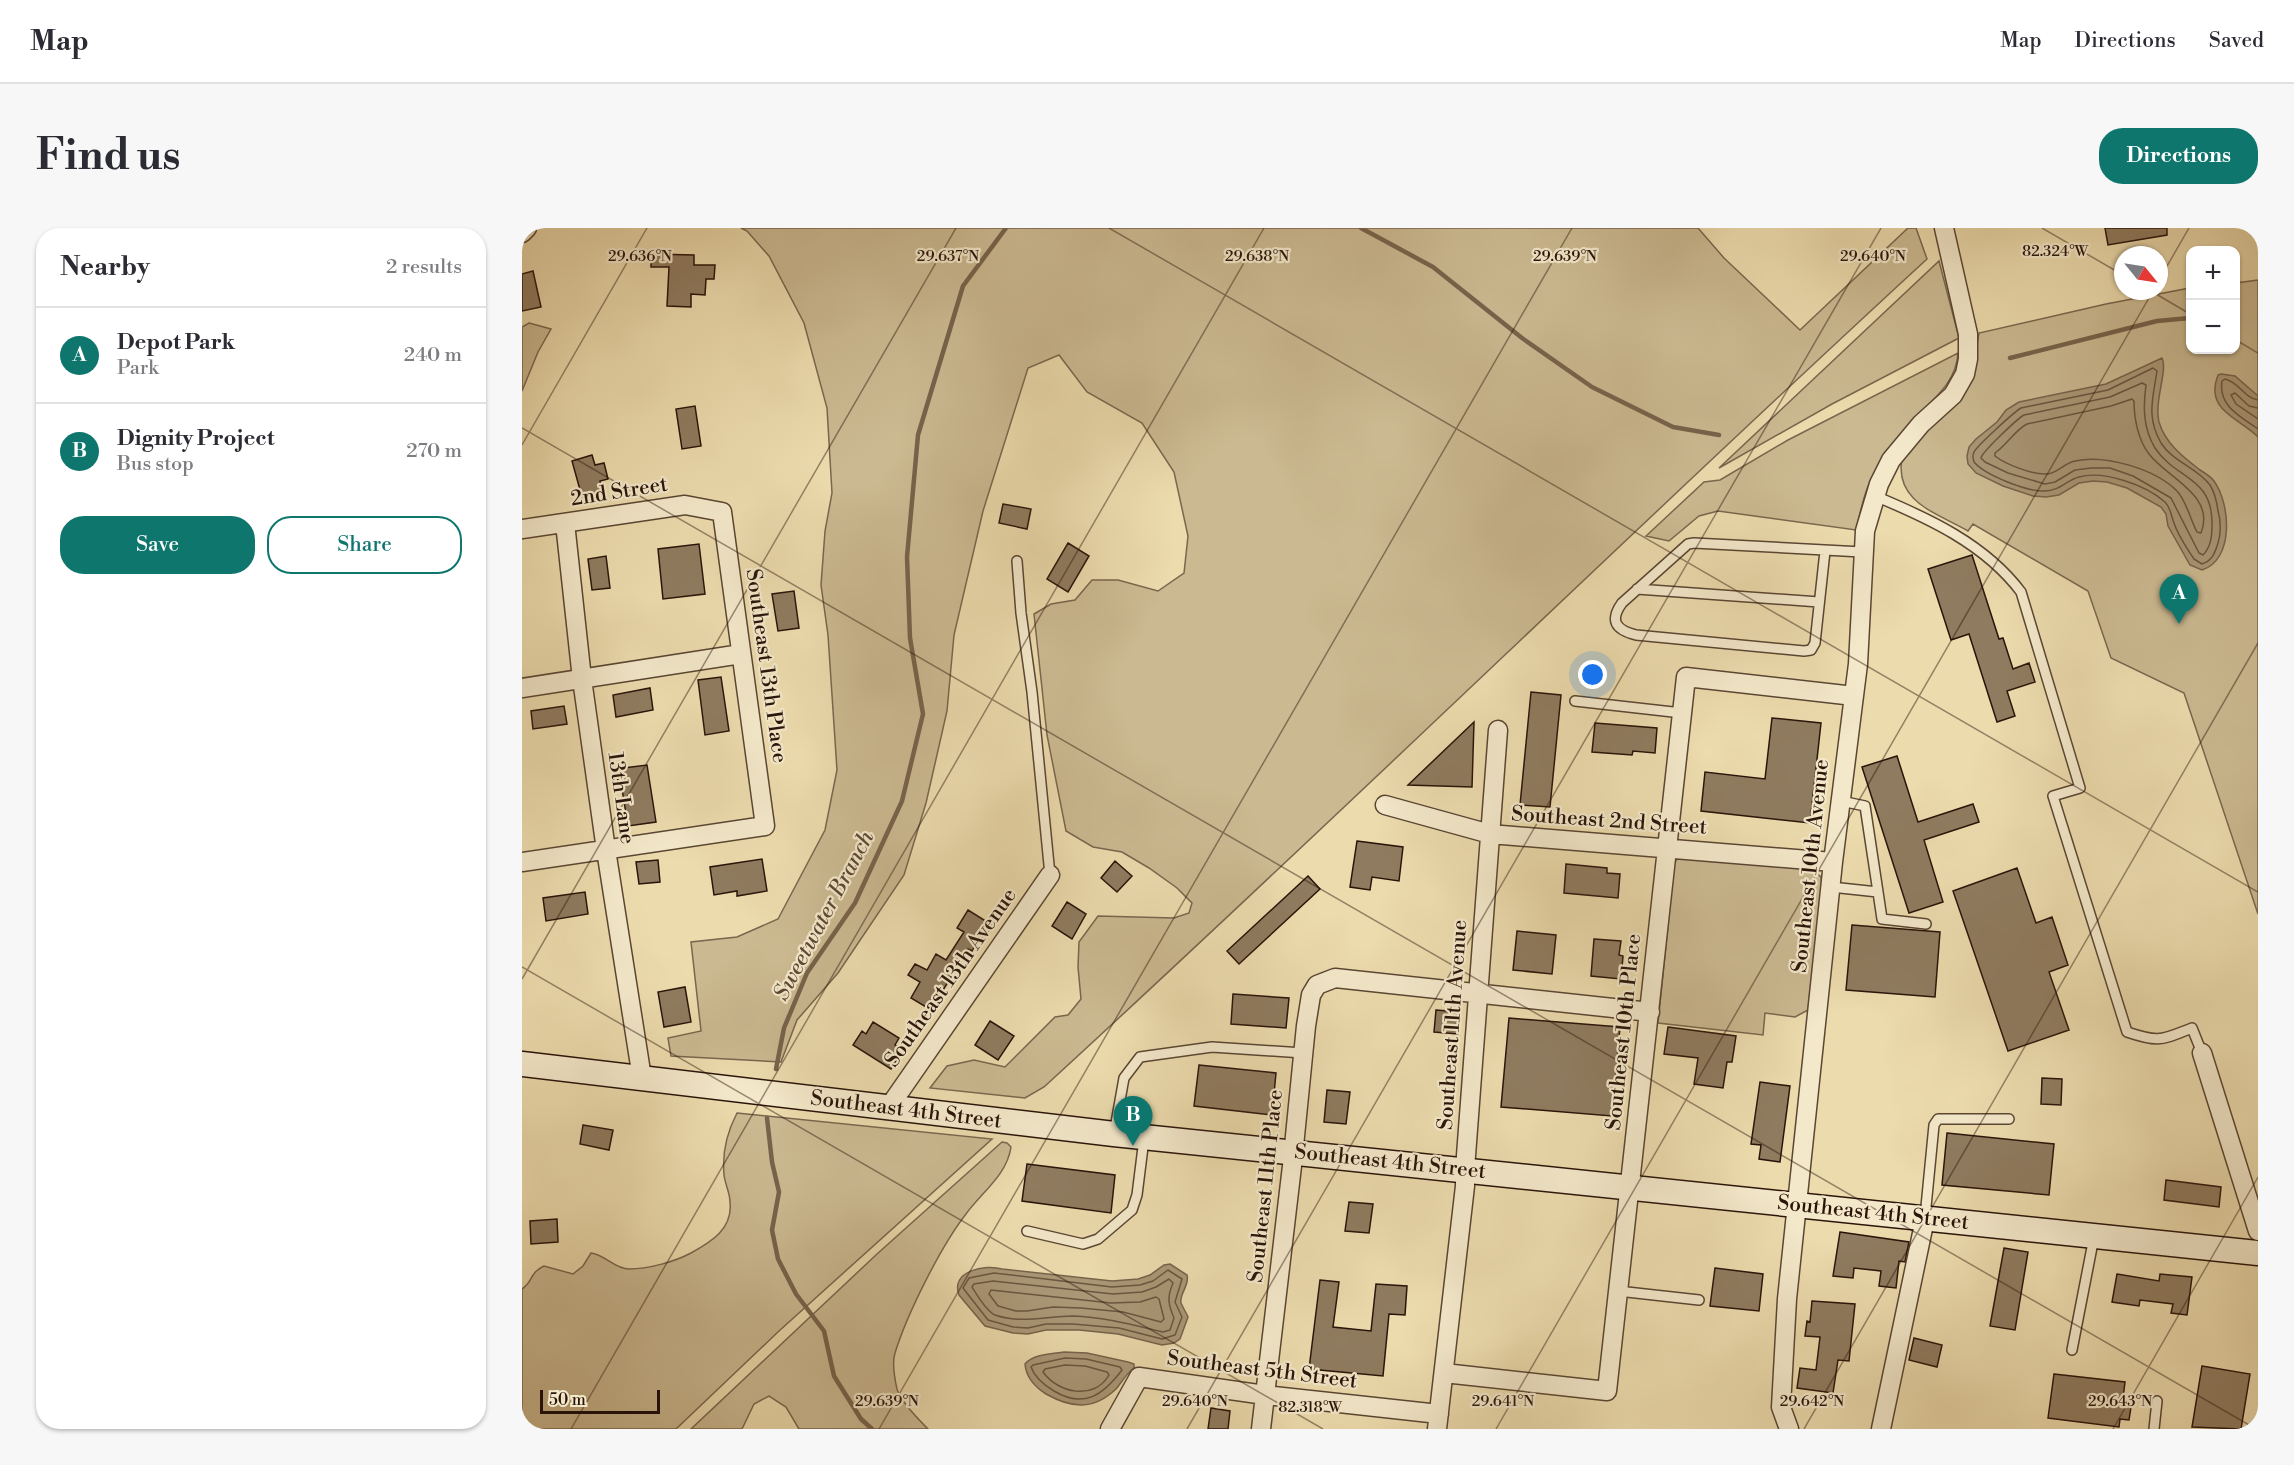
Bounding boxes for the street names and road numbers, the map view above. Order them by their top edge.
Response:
street label: 2nd Street [569,471,670,512]
street label: Southeast 13th Place [739,567,793,765]
street label: 13th Lane [602,750,640,846]
street label: Southeast 10th Avenue [1787,758,1835,974]
street label: Southeast 2nd Street [1510,801,1708,841]
street label: Southeast 13th Avenue [879,883,1023,1073]
street label: Southeast 11th Avenue [1433,919,1473,1131]
street label: Southeast 10th Place [1601,932,1647,1132]
street label: Southeast 4th Street [809,1085,1004,1135]
street label: Southeast 11th Place [1243,1088,1289,1284]
street label: Southeast 4th Street [1293,1139,1488,1185]
street label: Southeast 4th Street [1776,1190,1971,1236]
street label: Southeast 5th Street [1165,1345,1359,1395]

